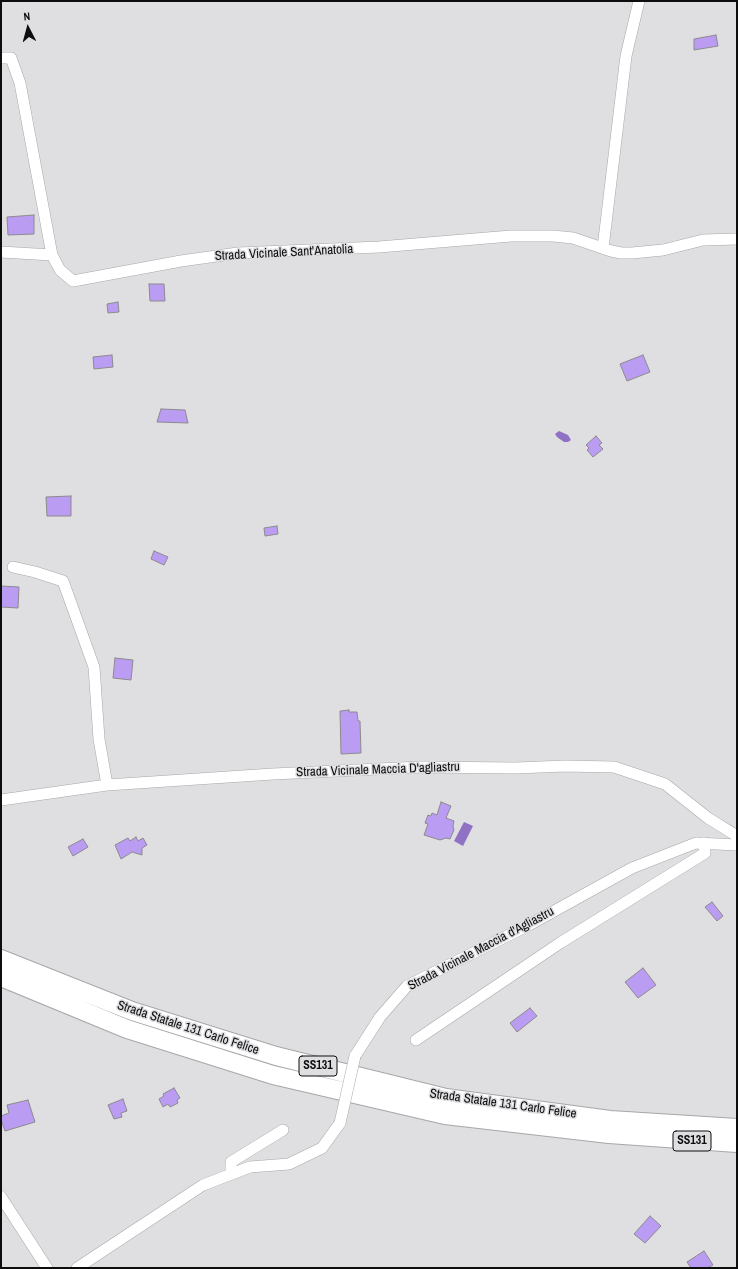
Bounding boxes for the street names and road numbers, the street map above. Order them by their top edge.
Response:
street label: Strada Vicinale Sant'Anatolia [214,242,354,264]
street label: Strada Vicinale Maccia D'agliastru [296,759,460,781]
street label: Strada Vicinale Maccia d'Agliastru [405,904,557,994]
street label: Strada Statale 131 Carlo Felice [115,998,261,1058]
road number: SS131 [299,1056,337,1076]
street label: Strada Statale 131 Carlo Felice [429,1086,577,1122]
road number: SS131 [673,1131,711,1151]

